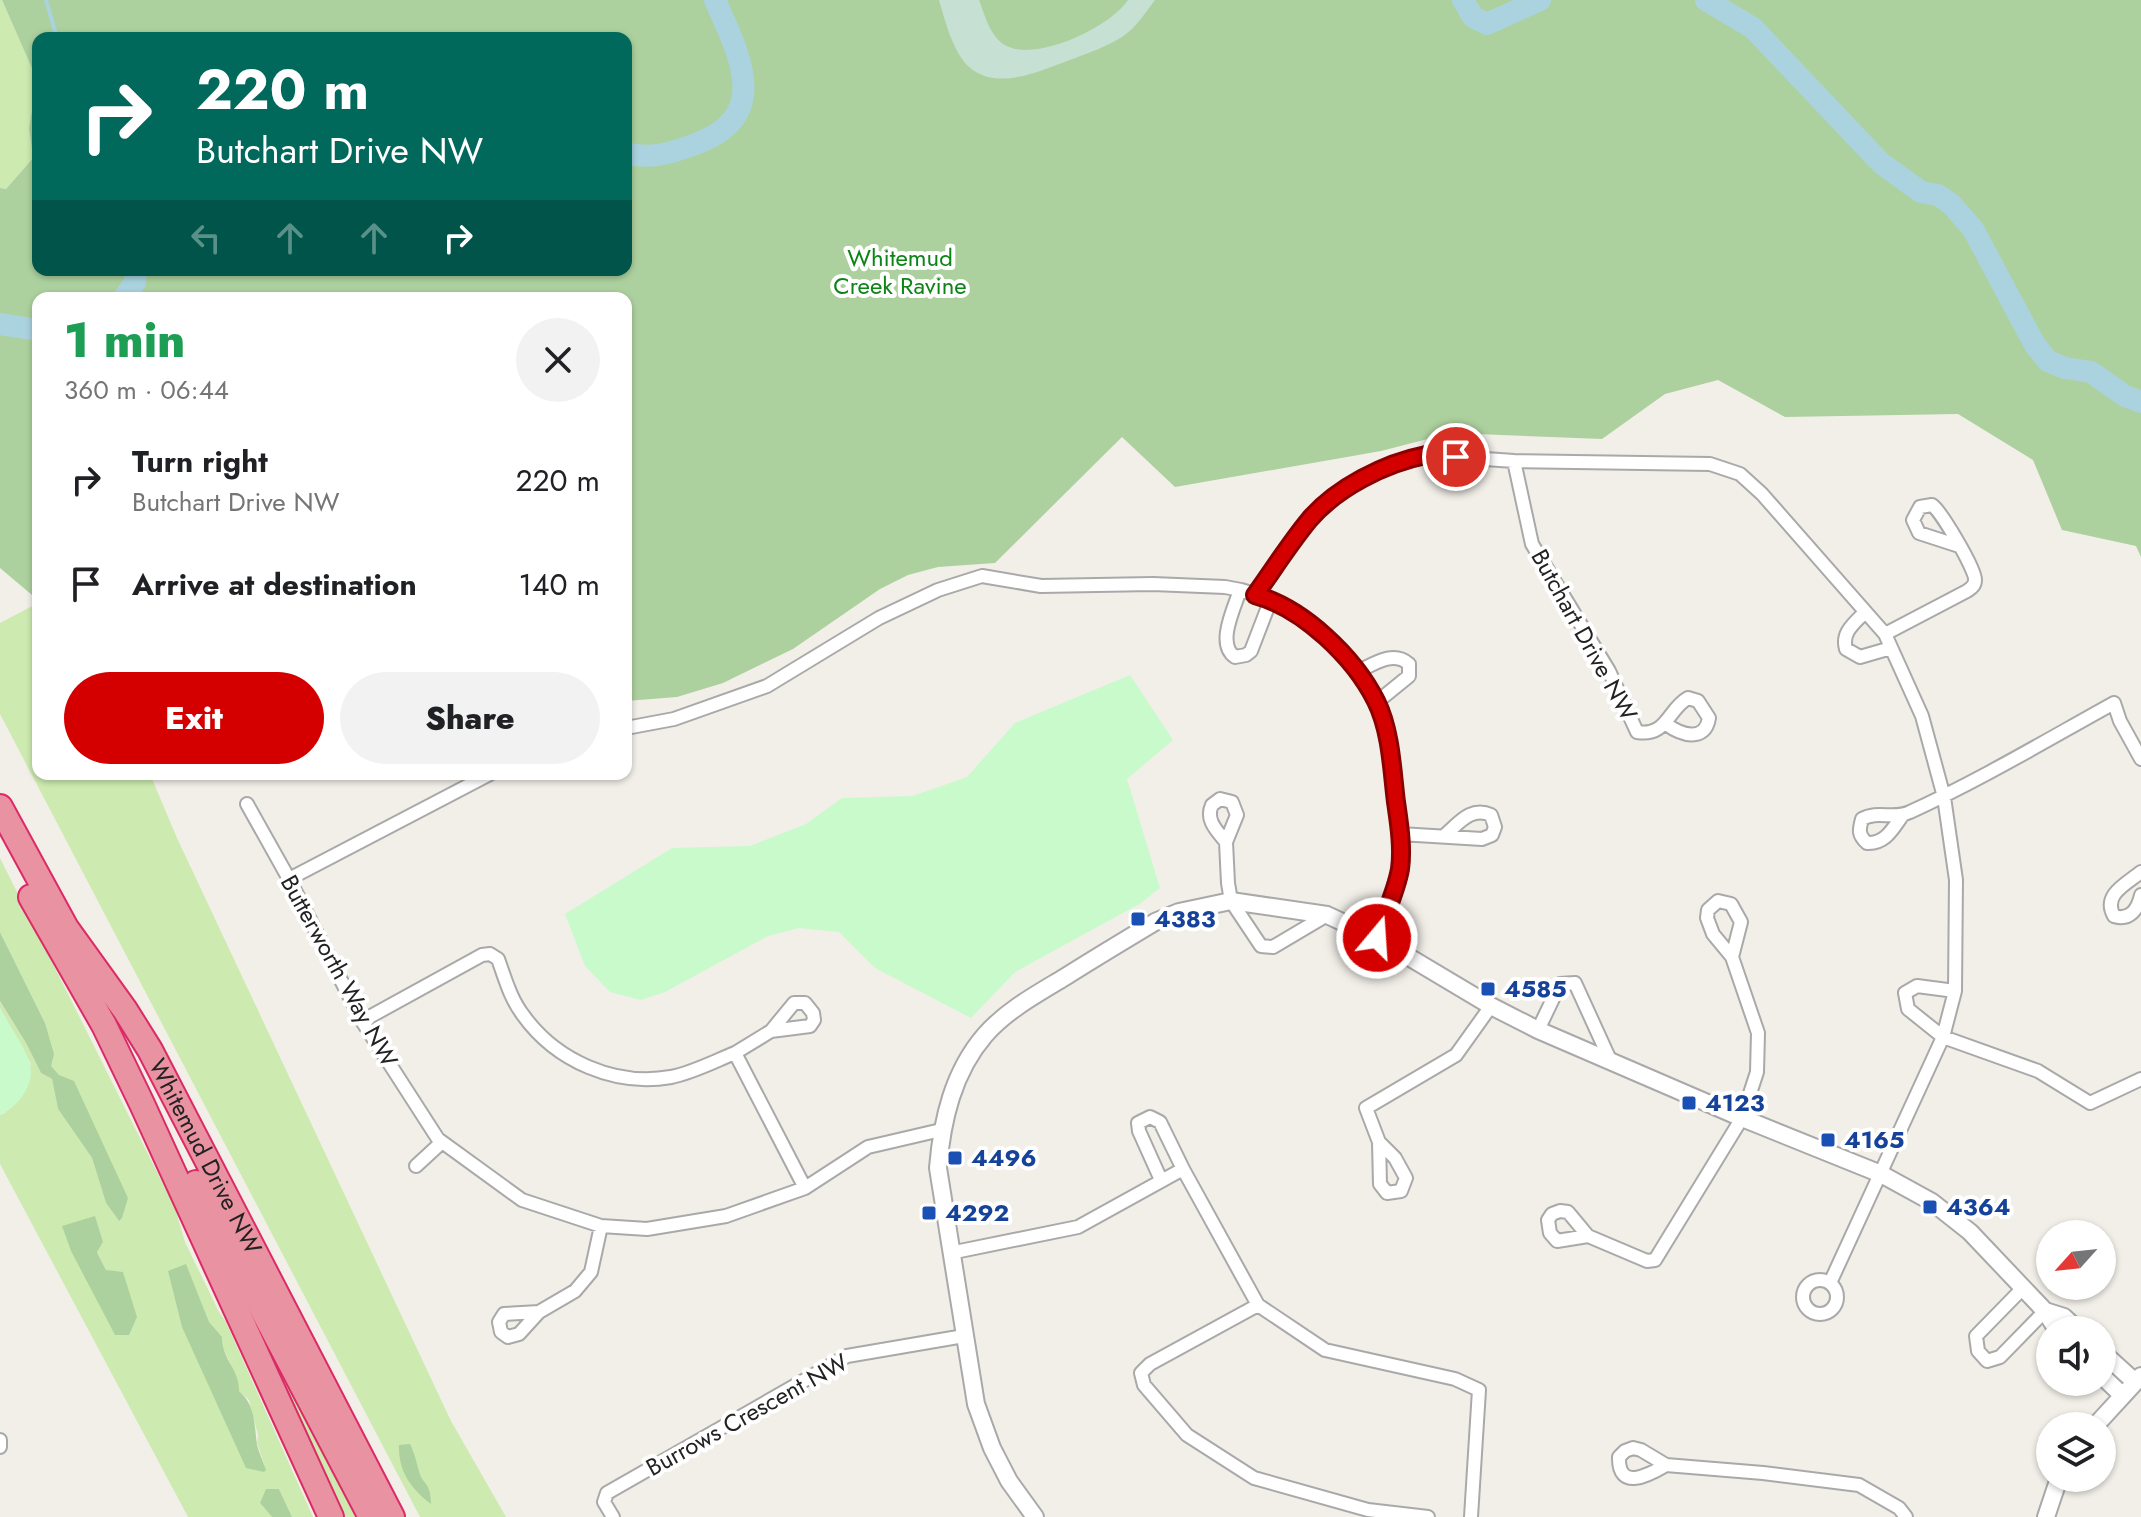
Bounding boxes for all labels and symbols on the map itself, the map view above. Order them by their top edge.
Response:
park label: Whitemud Creek Ravine [833,240,967,303]
pin [1422,423,1490,491]
street label: Butchart Drive NW [1523,543,1646,727]
street label: Butterworth Way NW [272,868,407,1073]
position arrow [1335,896,1419,980]
place label: 4383 [1154,901,1216,936]
marker: 4383 [1129,910,1147,928]
place label: 4585 [1504,971,1567,1006]
marker: 4585 [1479,980,1497,998]
street label: Whitemud Drive NW [140,1052,271,1260]
place label: 4123 [1705,1085,1765,1120]
marker: 4123 [1680,1094,1698,1112]
place label: 4165 [1844,1122,1905,1157]
marker: 4165 [1819,1131,1837,1149]
place label: 4496 [971,1140,1037,1175]
marker: 4496 [946,1149,964,1167]
place label: 4364 [1946,1189,2010,1224]
place label: 4292 [945,1195,1009,1230]
marker: 4364 [1921,1198,1939,1216]
marker: 4292 [920,1204,938,1222]
north arrow [2036,1220,2116,1300]
street label: Burrows Crescent NW [639,1344,854,1485]

